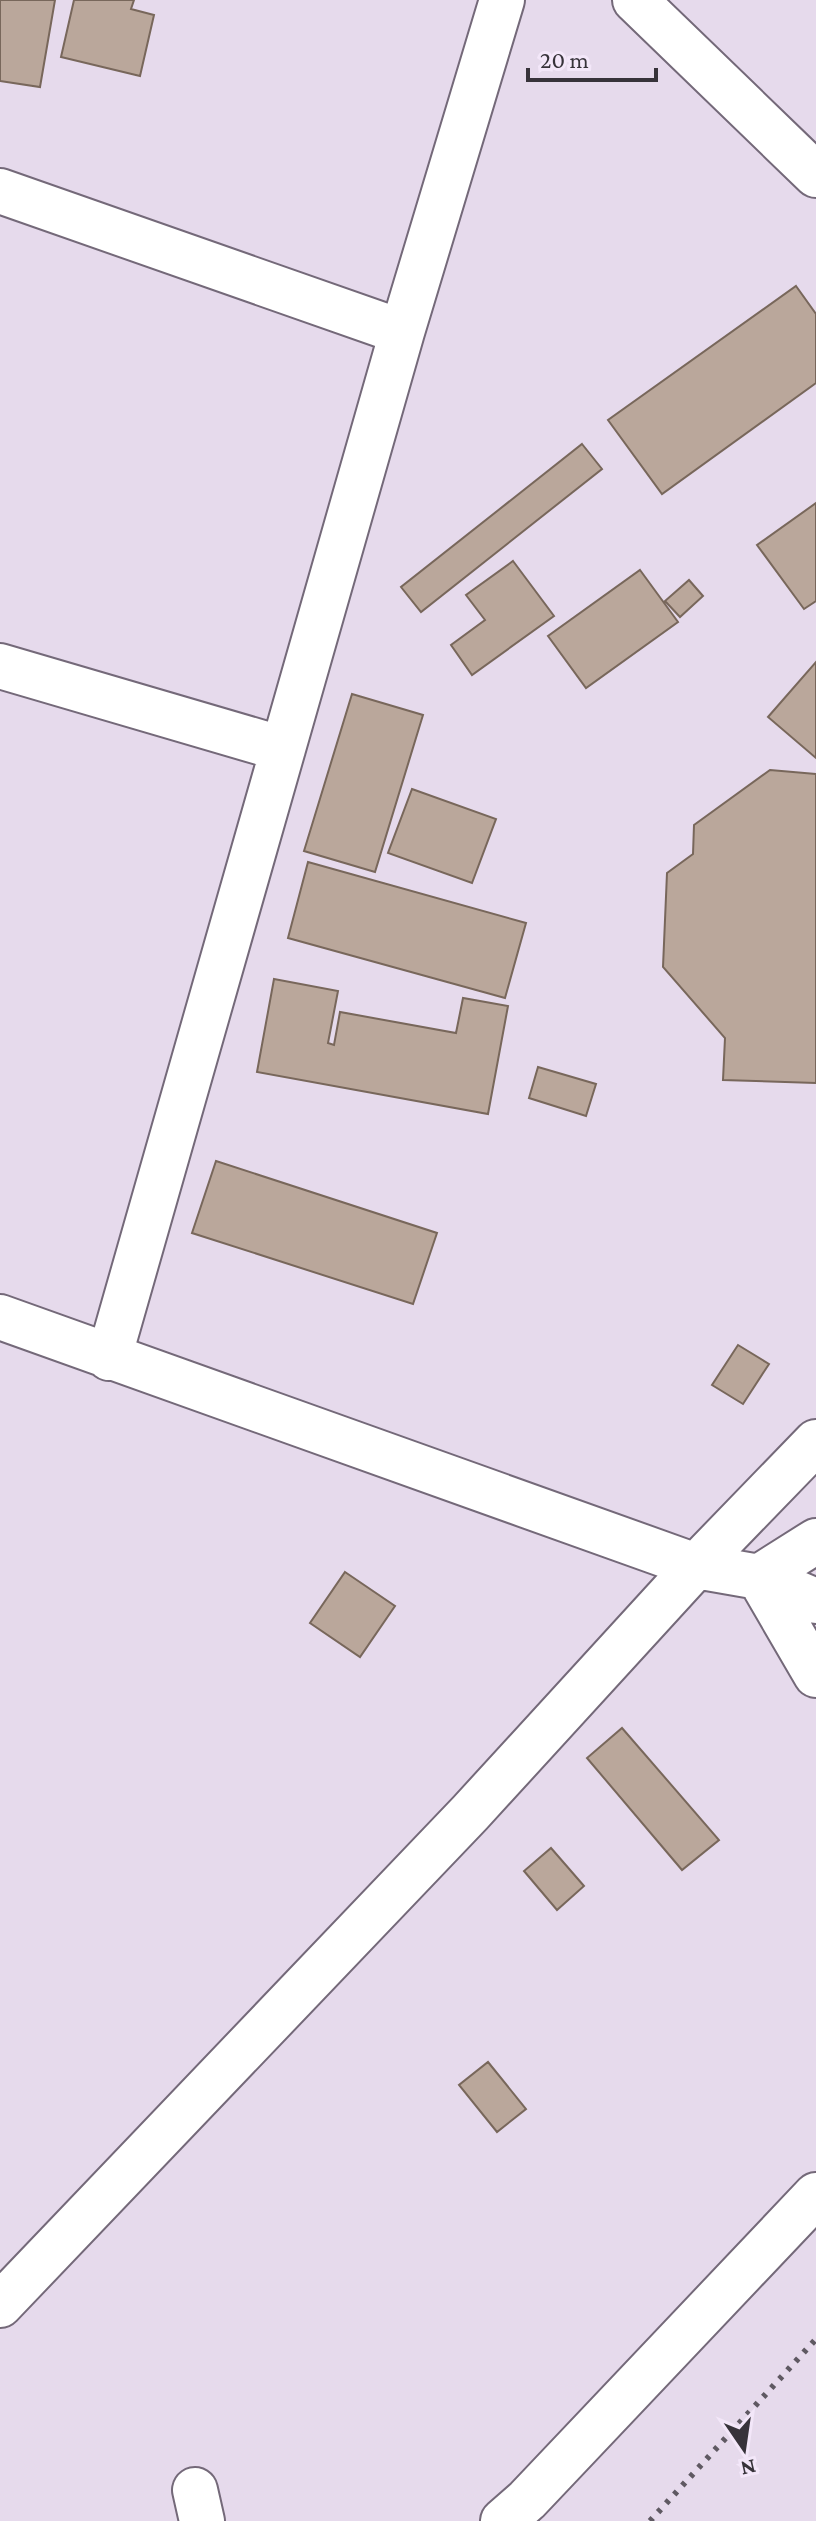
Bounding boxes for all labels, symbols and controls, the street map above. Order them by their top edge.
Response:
scale bar [528,32,656,82]
text: 20 m [540,46,589,73]
north arrow [704,2409,784,2489]
text: N [738,2454,759,2482]

